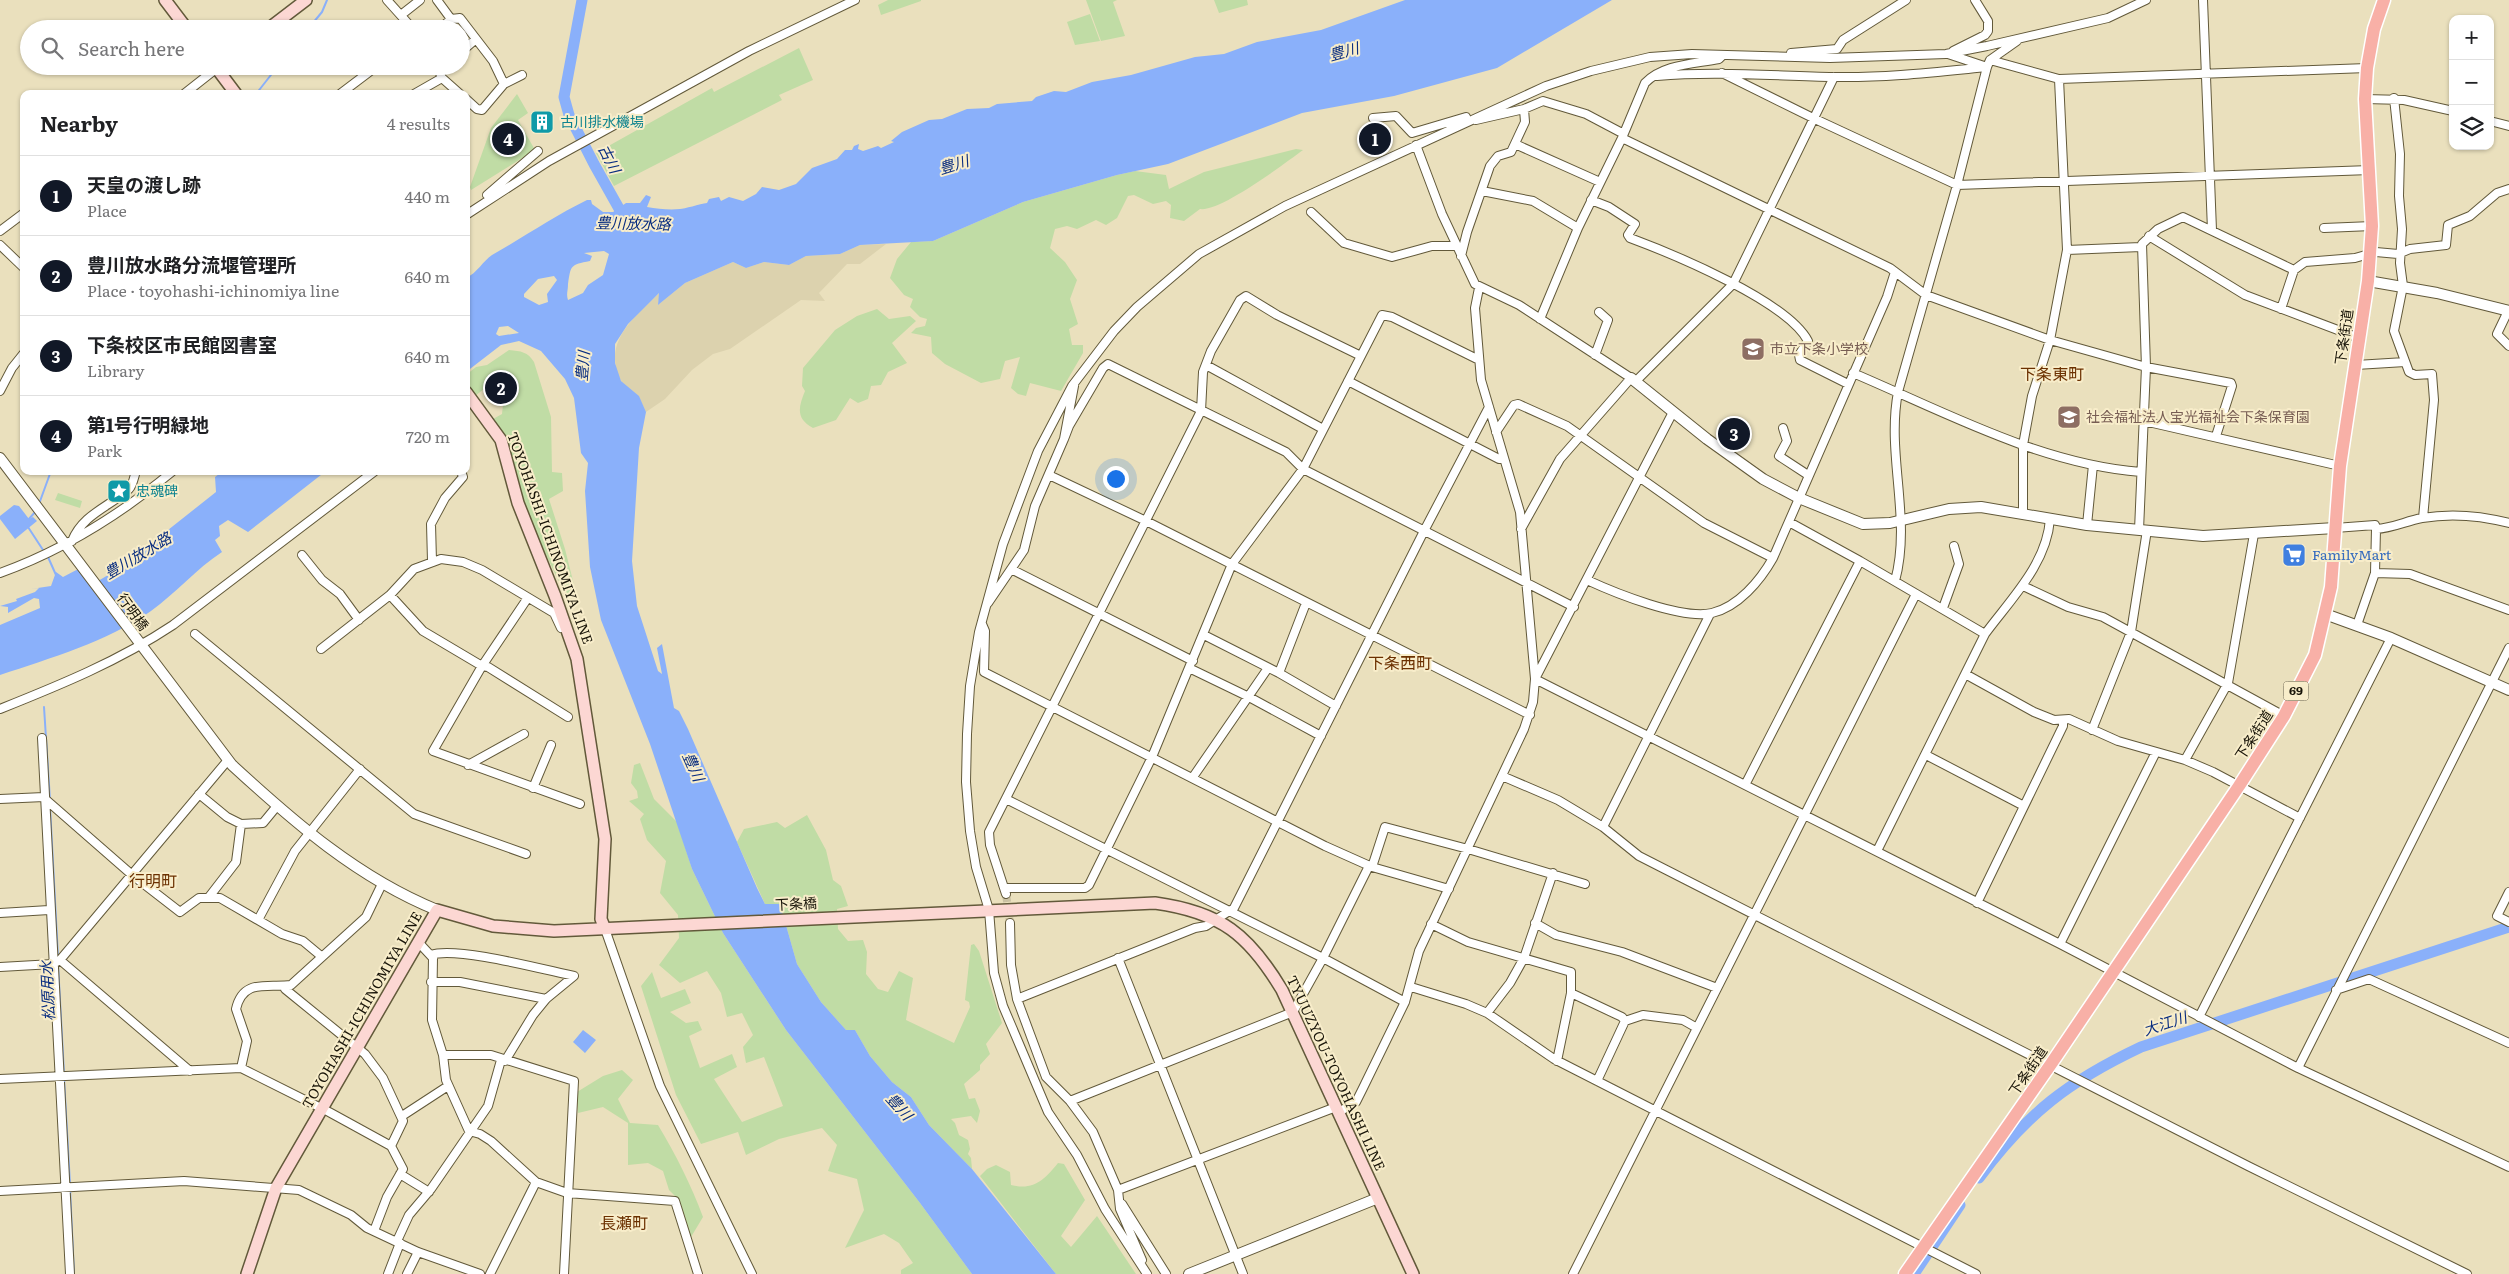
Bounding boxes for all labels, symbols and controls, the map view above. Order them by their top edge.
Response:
map controls [2449,15,2494,150]
button: + [2449,15,2494,60]
search box [20,20,470,75]
icon: search [38,34,66,62]
text: Search here [78,34,185,62]
water label: 豊川 [1326,35,1363,66]
button: − [2449,60,2494,105]
button: layers [2449,105,2494,150]
text: Nearby [40,107,118,138]
building icon: 古川排水機場 [529,109,555,135]
text: 4 results [387,111,450,135]
place label: 古川排水機場 [560,111,644,131]
pin: 4 [492,120,524,158]
pin: 1 [1359,120,1391,158]
water label: 古川 [593,140,628,179]
water label: 豊川 [936,148,973,179]
text: 天皇の渡し跡 [87,170,201,198]
text: 1 [53,184,59,208]
text: 440 m [404,184,450,208]
text: Place [87,198,127,222]
water label: 豊川放水路 [595,210,673,235]
text: 豊川放水路分流堰管理所 [87,250,296,278]
text: 2 [52,264,60,288]
text: 640 m [405,264,450,288]
text: Place · toyohashi-ichinomiya line [87,278,339,302]
street label: 下条街道 [2329,308,2357,366]
text: 下条校区市民館図書室 [87,330,277,358]
school or university icon: 市立下条小学校 [1740,336,1766,362]
place label: 市立下条小学校 [1770,338,1868,358]
text: 3 [52,344,60,368]
text: 640 m [405,344,450,368]
water label: 豊川 [569,348,594,382]
text: Library [87,358,145,382]
district label: 下条東町 [2020,361,2084,385]
pin: 2 [485,369,517,407]
school or university icon: 社会福祉法人宝光福祉会下条保育園 [2056,404,2082,430]
place label: 社会福祉法人宝光福祉会下条保育園 [2086,406,2310,426]
text: 第1号行明緑地 [87,410,209,438]
pin: 3 [1718,415,1750,453]
text: 4 [51,424,61,448]
text: 720 m [406,424,450,448]
street label: TOYOHASHI-ICHINOMIYA LINE [503,429,599,647]
text: Park [87,438,122,462]
your location [1103,466,1129,492]
place icon: 忠魂碑 [106,478,132,504]
place label: 忠魂碑 [136,480,178,500]
water label: 豊川放水路 [99,525,177,584]
supermarket icon: FamilyMart [2281,542,2307,568]
place label: FamilyMart [2312,544,2392,564]
street label: 行明橋 [113,589,154,634]
district label: 下条西町 [1368,650,1432,674]
road number: 69 [2284,681,2308,700]
street label: 下条街道 [2230,706,2277,763]
water label: 豊川 [678,748,712,787]
district label: 行明町 [129,868,177,892]
street label: 下条橋 [774,892,817,914]
street label: TOYOHASHI-ICHINOMIYA LINE [296,907,426,1112]
water label: 松原用水 [33,959,60,1022]
street label: TYUUZYOU-TOYOHASHI LINE [1283,972,1391,1174]
water label: 大江川 [2140,1004,2191,1040]
street label: 下条街道 [2003,1042,2051,1099]
water label: 豊川 [882,1087,920,1126]
district label: 長瀬町 [600,1210,648,1234]

